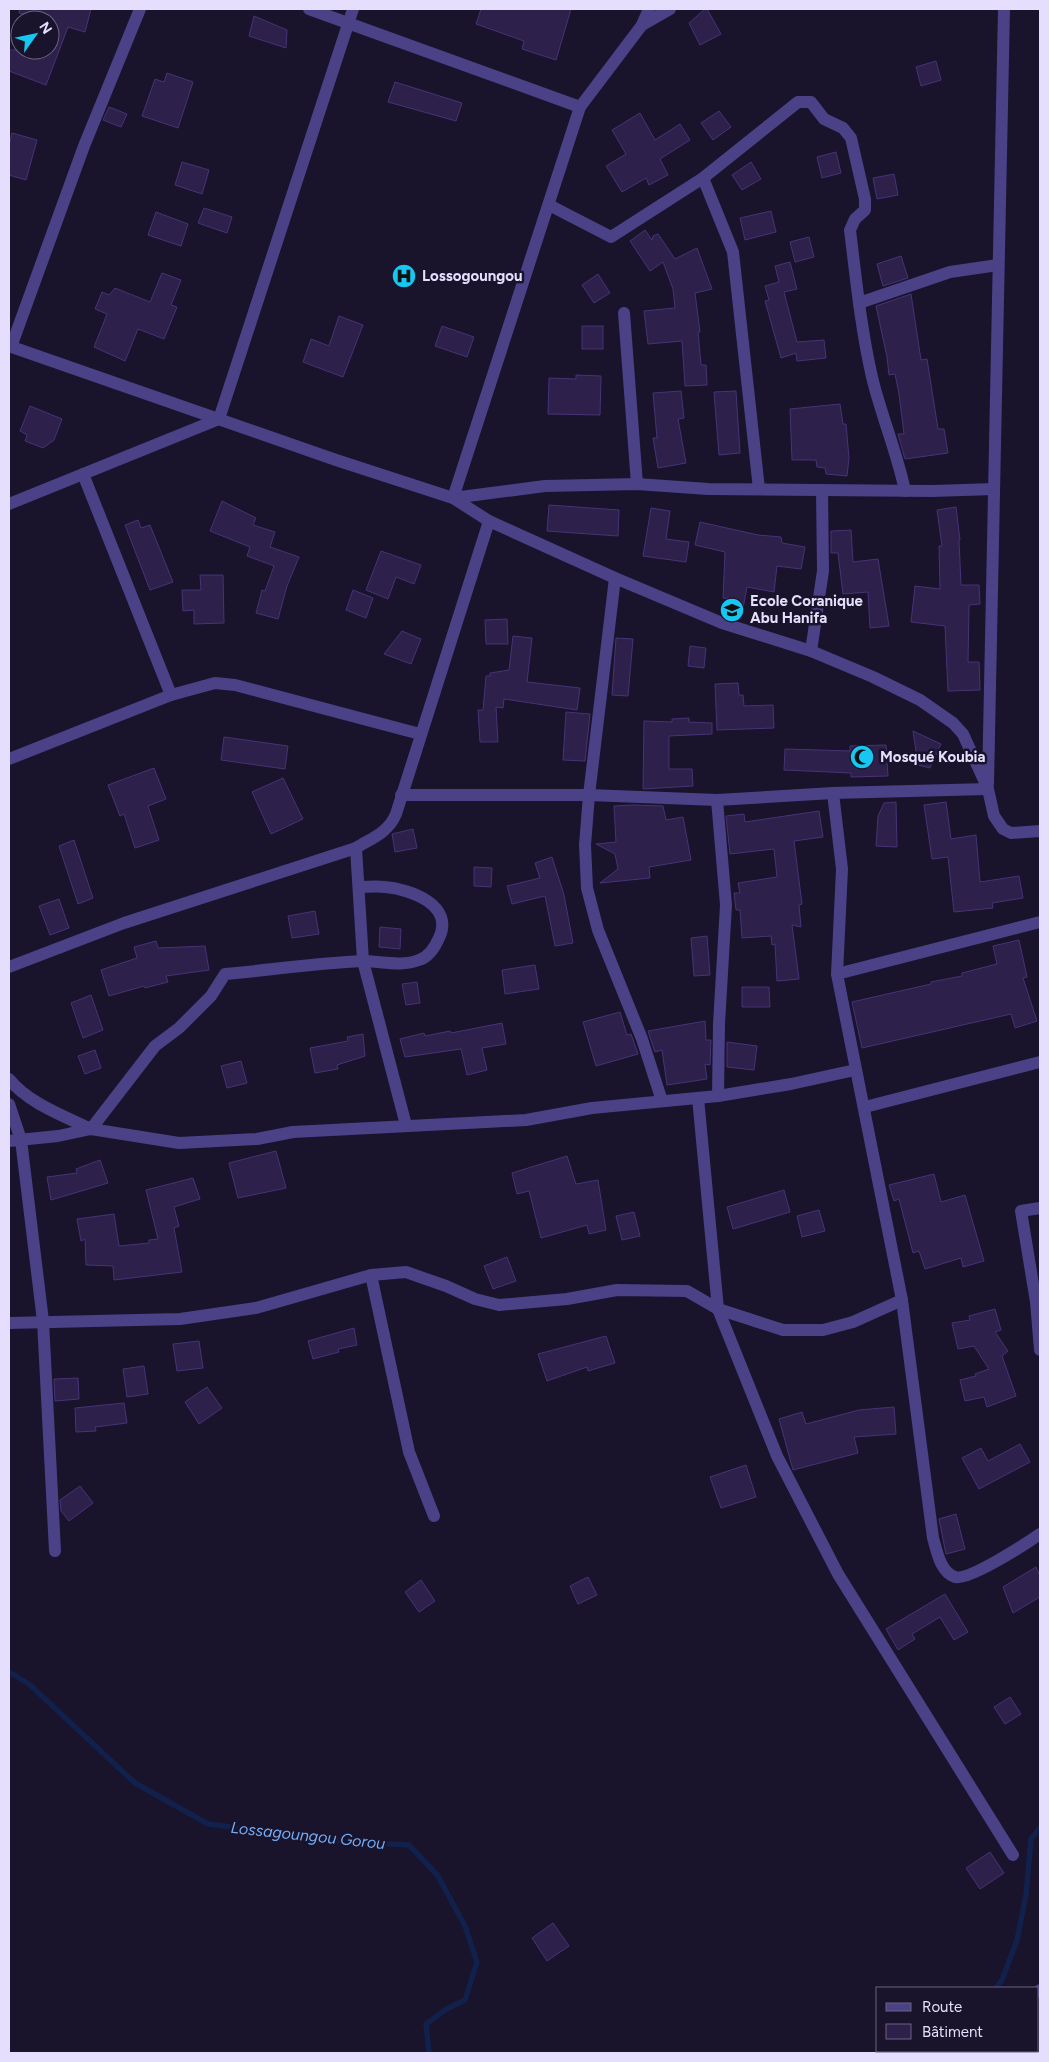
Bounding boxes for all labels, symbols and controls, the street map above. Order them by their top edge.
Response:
north arrow [10,10,60,60]
text: N [35,19,56,37]
hospital icon: Lossogoungou [391,263,417,289]
place label: Lossogoungou [422,267,522,285]
place label: Ecole Coranique Abu Hanifa [750,592,863,627]
school or university icon: Ecole Coranique Abu Hanifa [719,597,745,623]
mosque icon: Mosqué Koubia [849,744,875,770]
place label: Mosqué Koubia [880,748,986,766]
water label: Lossagoungou Gorou [230,1818,386,1853]
legend [876,1987,1039,2052]
text: Route [922,1998,962,2016]
text: Bâtiment [922,2023,983,2041]

